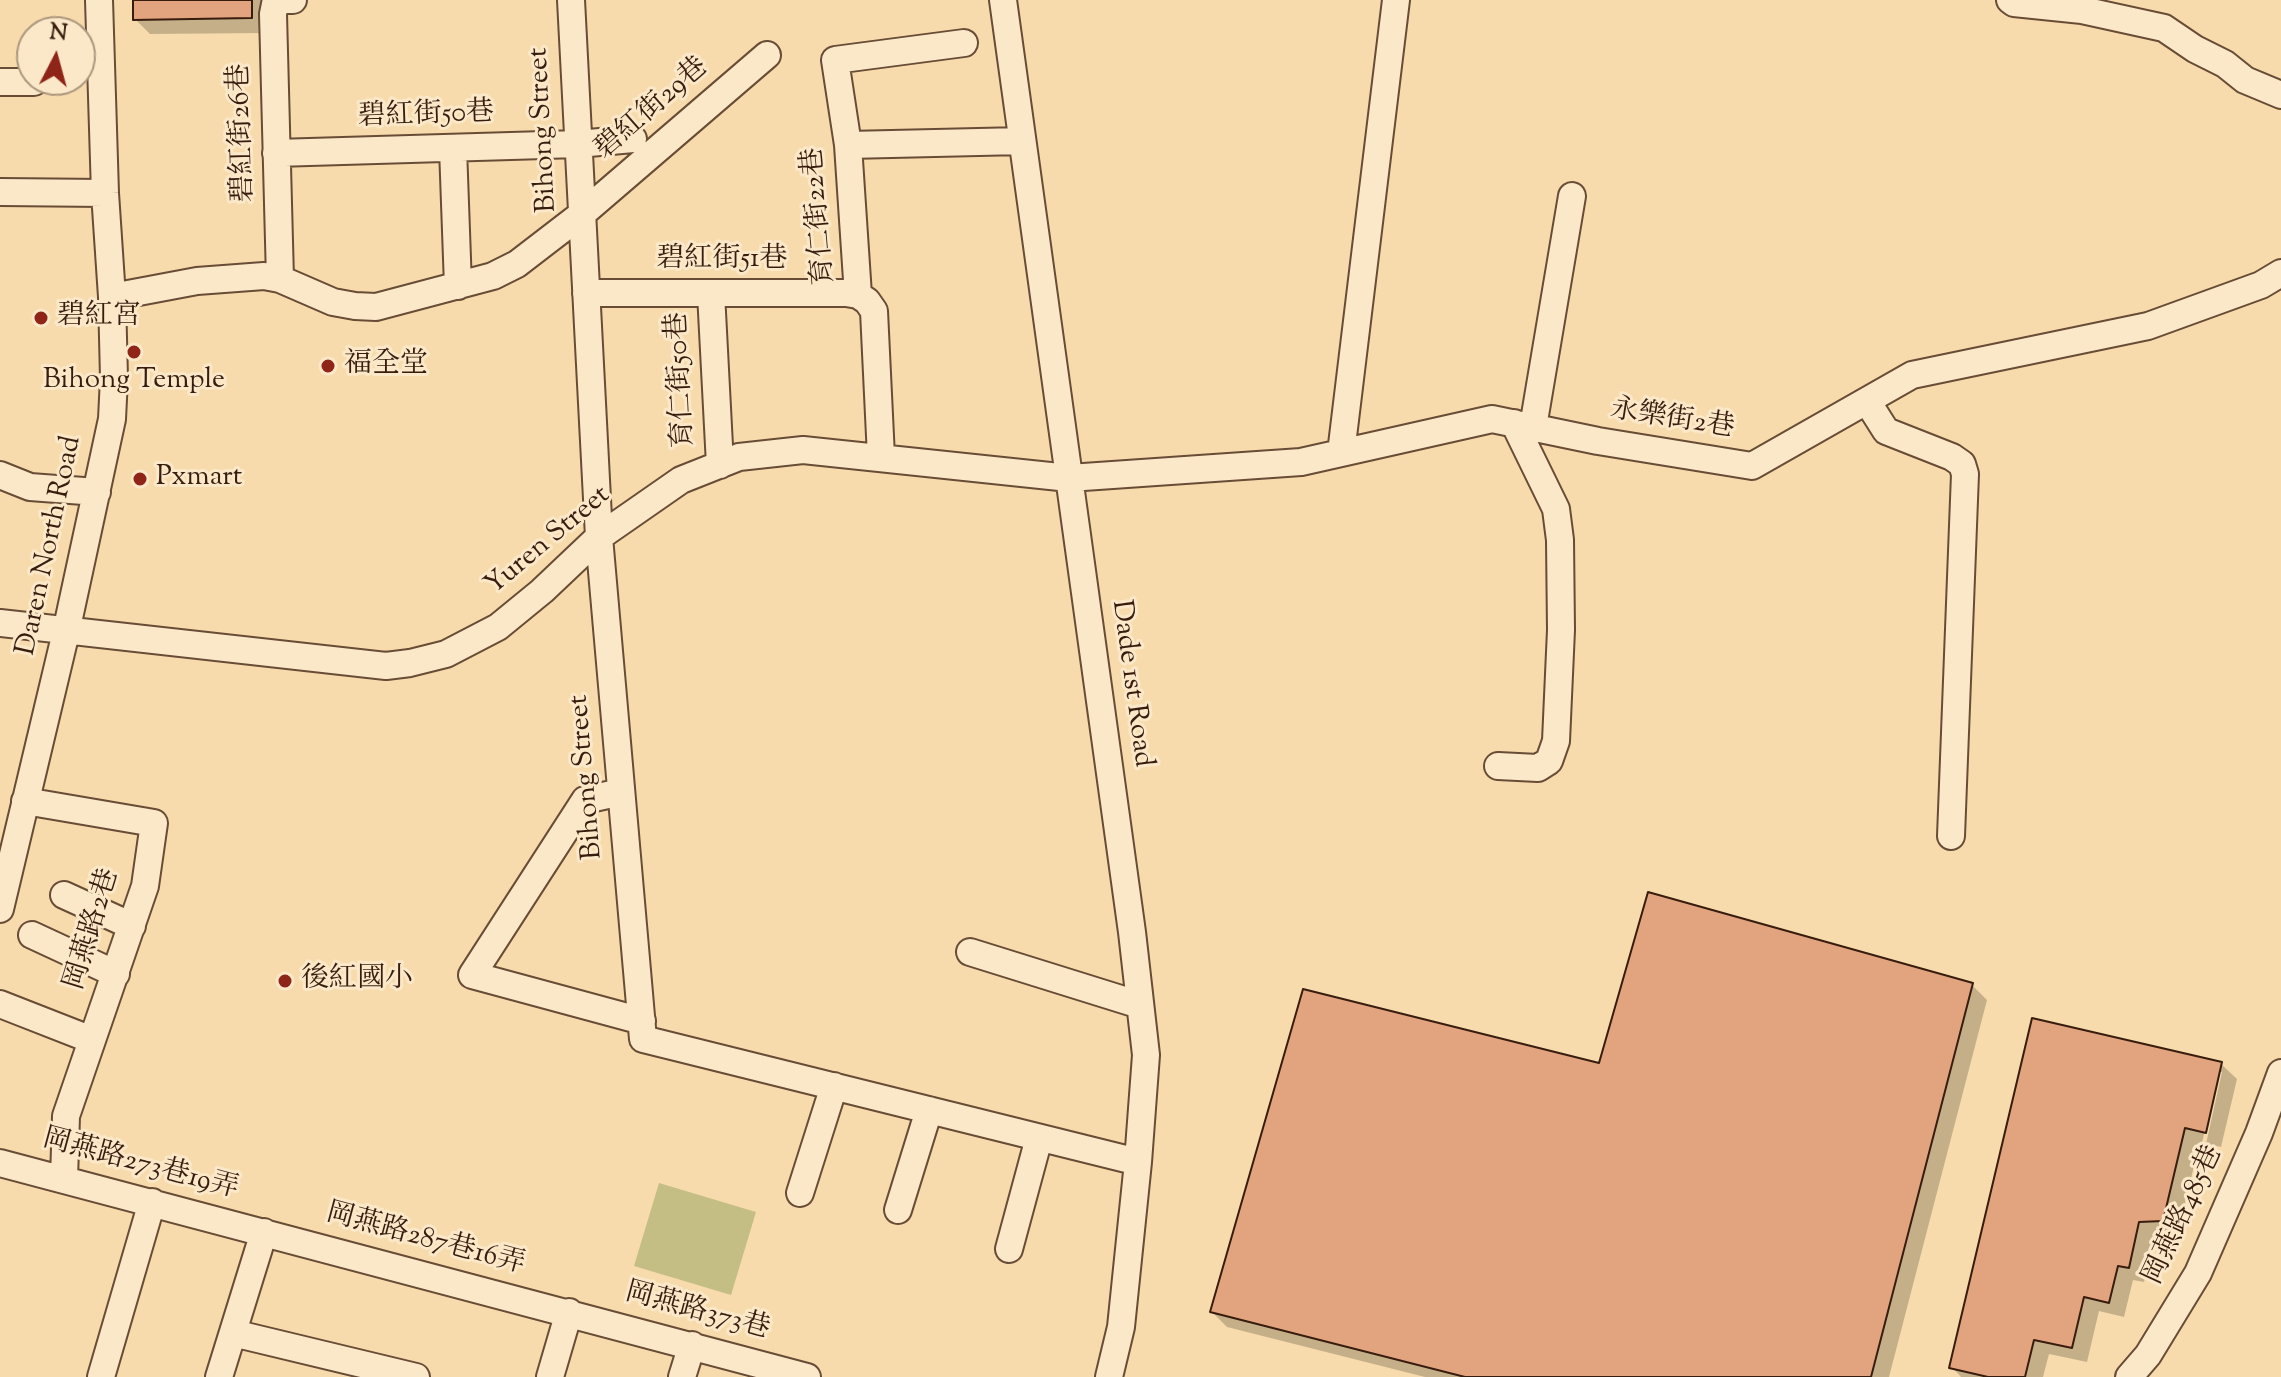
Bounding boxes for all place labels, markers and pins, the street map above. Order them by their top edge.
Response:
place label: 碧紅宮 [57,301,141,335]
marker: 碧紅宮 [32,309,50,327]
marker: Bihong Temple [125,343,143,361]
place label: 福全堂 [344,349,428,383]
marker: 福全堂 [319,357,337,375]
place label: Bihong Temple [43,365,225,399]
place label: Pxmart [156,462,242,496]
marker: Pxmart [131,470,149,488]
place label: 後紅國小 [301,964,413,998]
marker: 後紅國小 [276,972,294,990]

